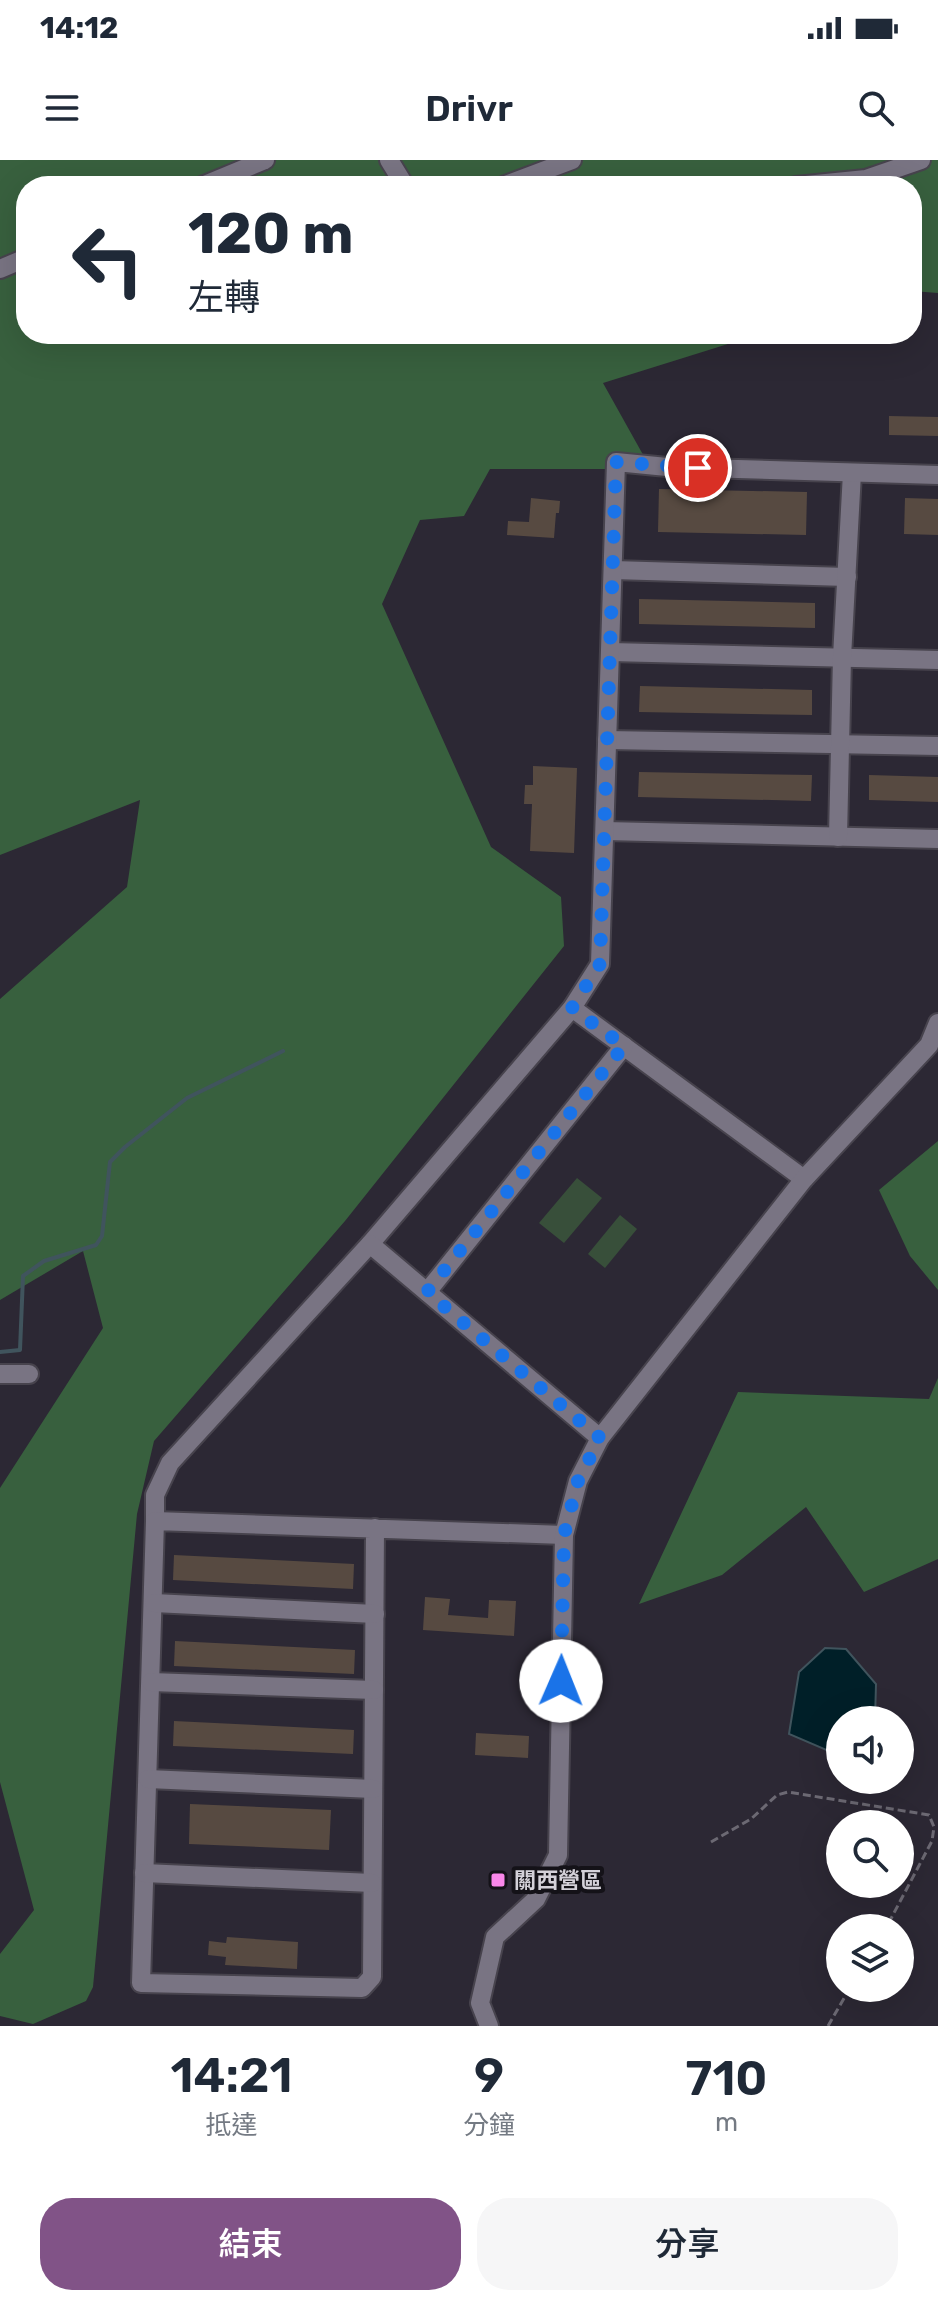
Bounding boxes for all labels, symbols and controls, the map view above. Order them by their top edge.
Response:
text: 14:12 [40,10,119,46]
icon: menu [40,86,84,130]
icon: search [854,86,898,130]
text: Drivr [425,87,513,130]
text: 120 m [188,201,354,267]
icon: left [56,208,160,312]
text: 左轉 [188,276,260,319]
pin [664,434,732,502]
icon: arrive [676,446,720,490]
position arrow [519,1639,603,1723]
map controls [826,1706,914,2002]
button: sound [826,1706,914,1794]
button: search [826,1810,914,1898]
place label: 關西營區 [514,1867,602,1894]
marker: 關西營區 [489,1871,507,1889]
button: layers [826,1914,914,2002]
text: 14:21 [171,2047,293,2104]
text: 9 [474,2047,504,2104]
text: 710 [686,2050,767,2107]
text: m [715,2107,738,2138]
text: 抵達 [206,2110,258,2141]
text: 分鐘 [463,2110,515,2141]
button: 結束 [40,2198,461,2290]
button: 分享 [477,2198,898,2290]

